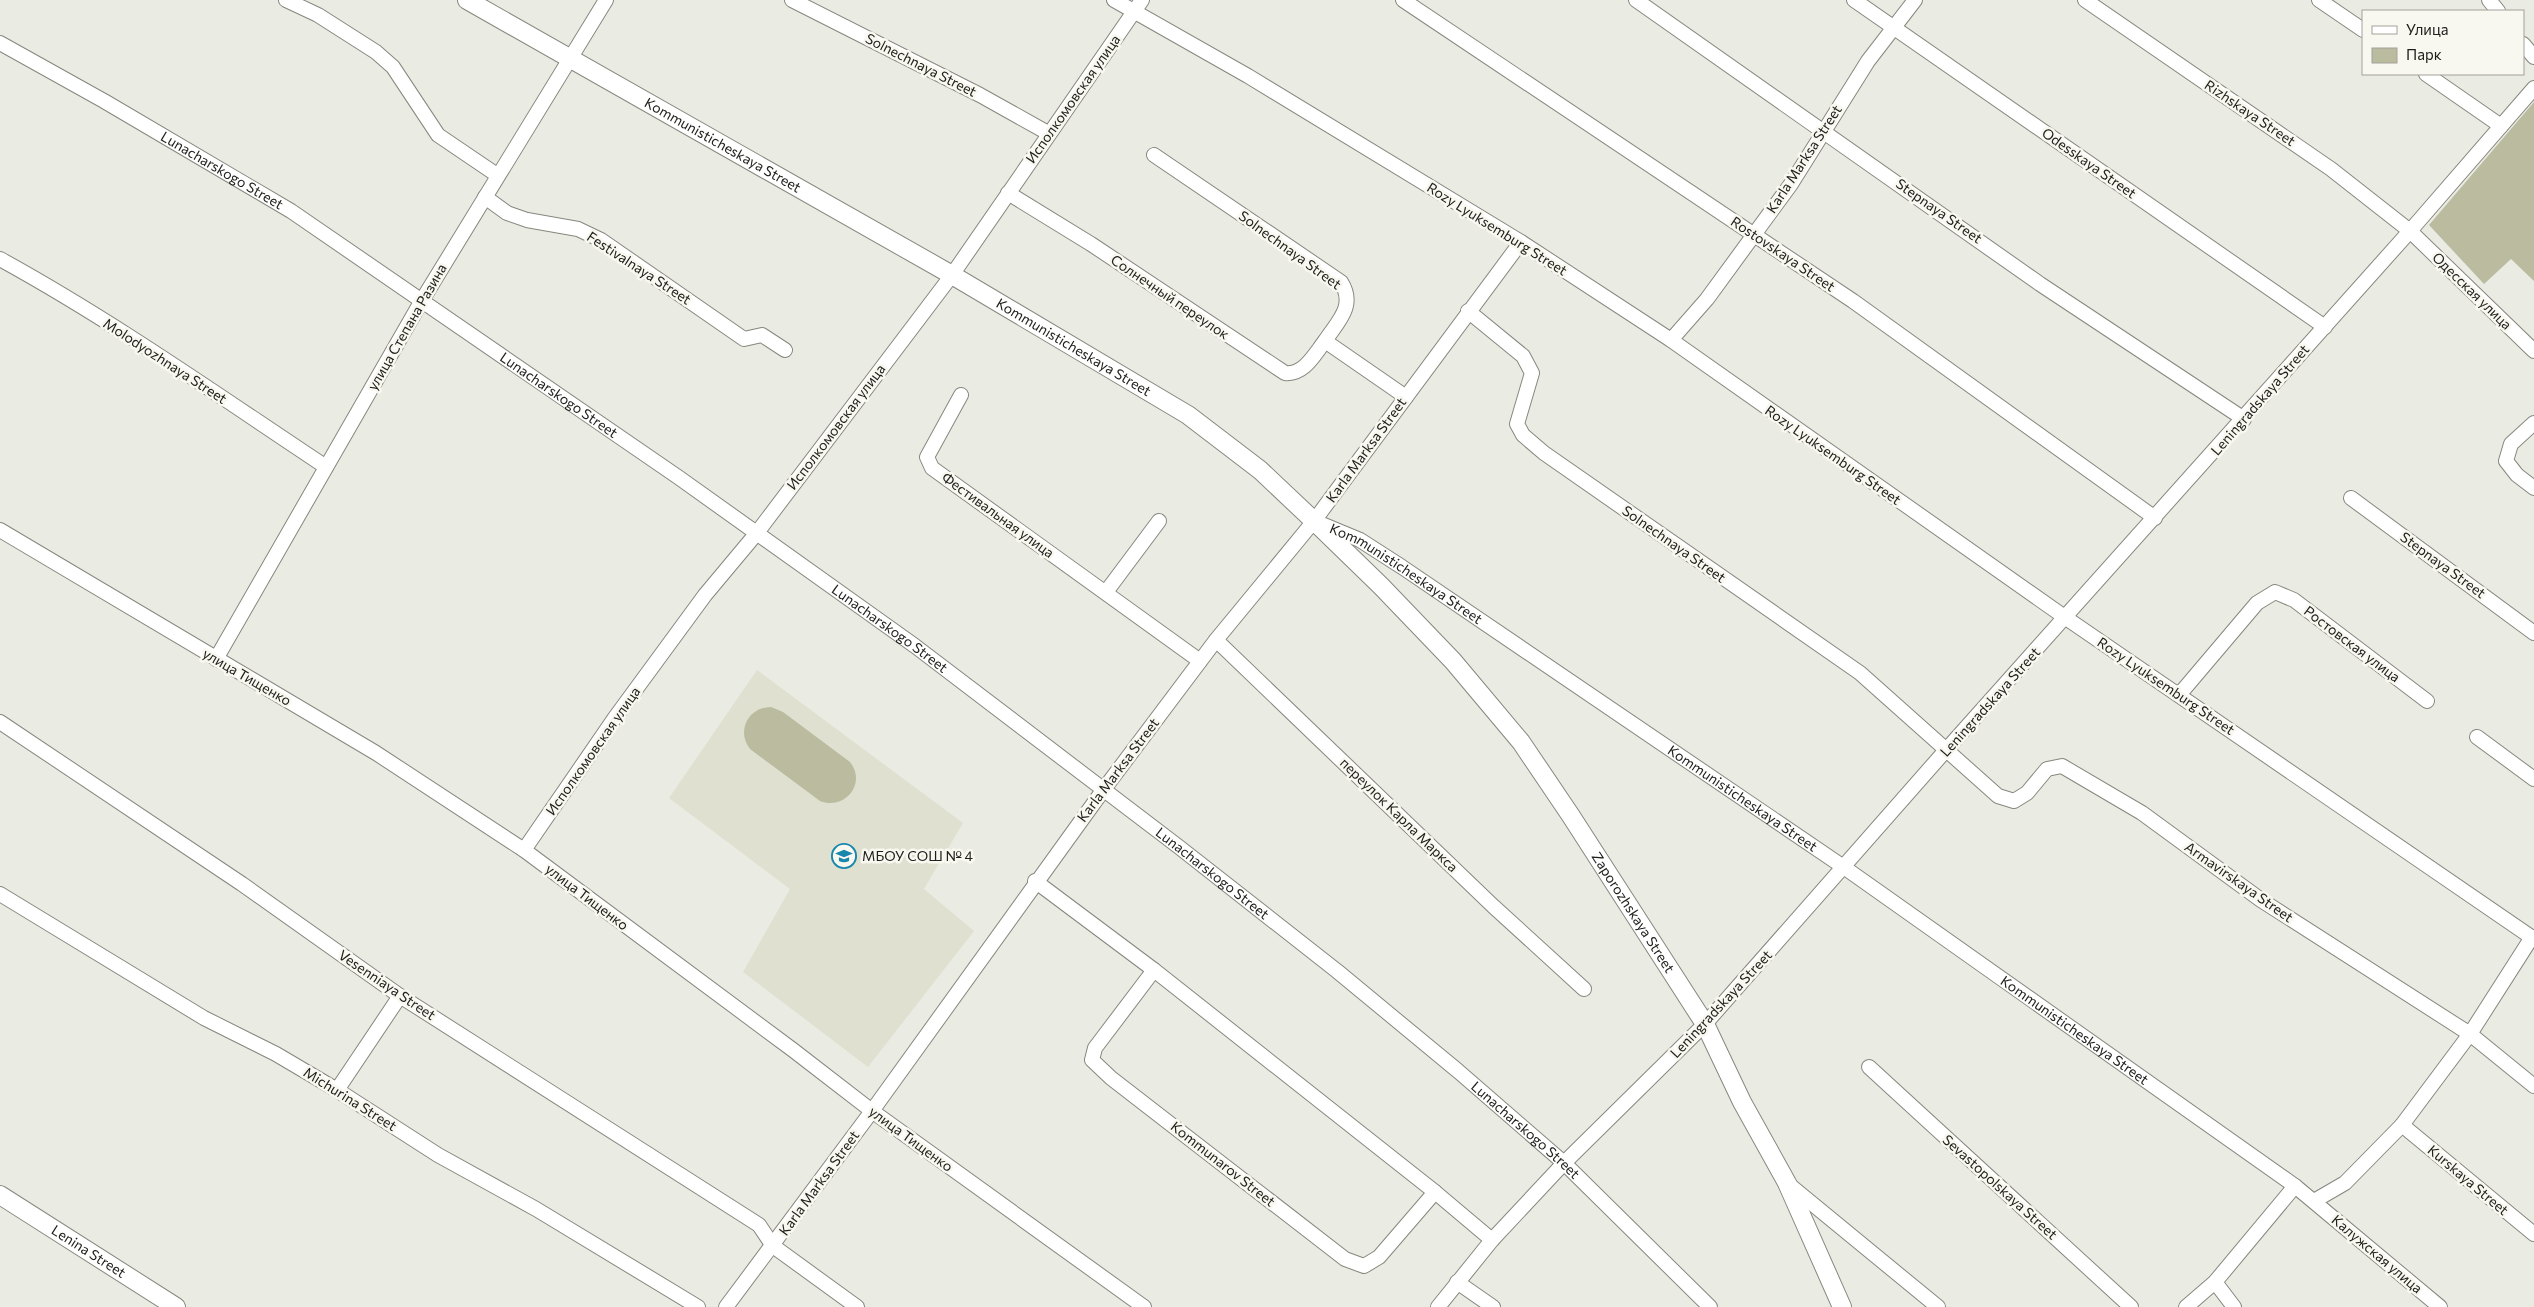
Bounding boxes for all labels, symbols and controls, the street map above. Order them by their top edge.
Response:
legend [2362,10,2524,75]
text: Улица [2406,20,2448,38]
street label: Solnechnaya Street [863,29,980,100]
street label: Исполкомовская улица [1022,31,1123,166]
text: Парк [2406,45,2442,63]
street label: Rizhskaya Street [2202,76,2299,149]
street label: Kommunisticheskaya Street [642,93,804,196]
street label: Karla Marksa Street [1762,101,1845,216]
street label: Odesskaya Street [2039,124,2140,202]
street label: Lunacharskogo Street [158,127,287,213]
street label: Stepnaya Street [1893,175,1986,247]
street label: Rozy Lyuksemburg Street [1424,178,1571,279]
street label: Solnechnaya Street [1236,207,1345,293]
street label: Rostovskaya Street [1728,212,1839,295]
street label: Festivalnaya Street [584,228,695,308]
street label: Одесская улица [2429,248,2516,333]
street label: Солнечный переулок [1108,251,1233,343]
street label: улица Степана Разина [363,260,450,393]
street label: Kommunisticheskaya Street [993,294,1155,399]
street label: Molodyozhnaya Street [100,314,230,407]
street label: Leningradskaya Street [2207,341,2313,459]
street label: Lunacharskogo Street [497,348,621,441]
street label: Исполкомовская улица [783,360,888,493]
street label: Karla Marksa Street [1322,394,1410,506]
street label: Rozy Lyuksemburg Street [1762,401,1905,508]
street label: Фестивальная улица [939,468,1058,561]
street label: Solnechnaya Street [1619,502,1729,586]
street label: Kommunisticheskaya Street [1327,519,1486,627]
street label: Stepnaya Street [2397,528,2489,601]
street label: Lunacharskogo Street [829,580,952,676]
street label: Ростовская улица [2301,602,2404,685]
street label: Rozy Lyuksemburg Street [2094,633,2238,738]
street label: Leningradskaya Street [1936,643,2043,760]
street label: улица Тищенко [200,644,295,709]
street label: Исполкомовская улица [542,683,643,818]
street label: Karla Marksa Street [1073,714,1162,825]
street label: Kommunisticheskaya Street [1665,741,1821,855]
street label: переулок Карла Маркса [1337,754,1462,875]
street label: Lunacharskogo Street [1153,823,1273,923]
street label: Armavirskaya Street [2182,838,2297,926]
school or university icon: МБОУ СОШ № 4 [831,843,857,869]
place label: МБОУ СОШ № 4 [862,847,974,864]
street label: Zaporozhskaya Street [1589,849,1679,976]
street label: улица Тищенко [542,860,632,933]
street label: Vesenniaya Street [336,946,439,1023]
street label: Leningradskaya Street [1666,946,1775,1061]
street label: Kommunisticheskaya Street [1998,972,2152,1088]
street label: Michurina Street [301,1063,400,1134]
street label: Lunacharskogo Street [1468,1077,1584,1182]
street label: улица Тищенко [866,1102,957,1175]
street label: Kommunarov Street [1168,1118,1279,1210]
street label: Karla Marksa Street [775,1127,863,1239]
street label: Sevastopolskaya Street [1940,1131,2061,1243]
street label: Kurskaya Street [2424,1141,2512,1218]
street label: Калужская улица [2329,1211,2426,1296]
street label: Lenina Street [49,1221,129,1281]

